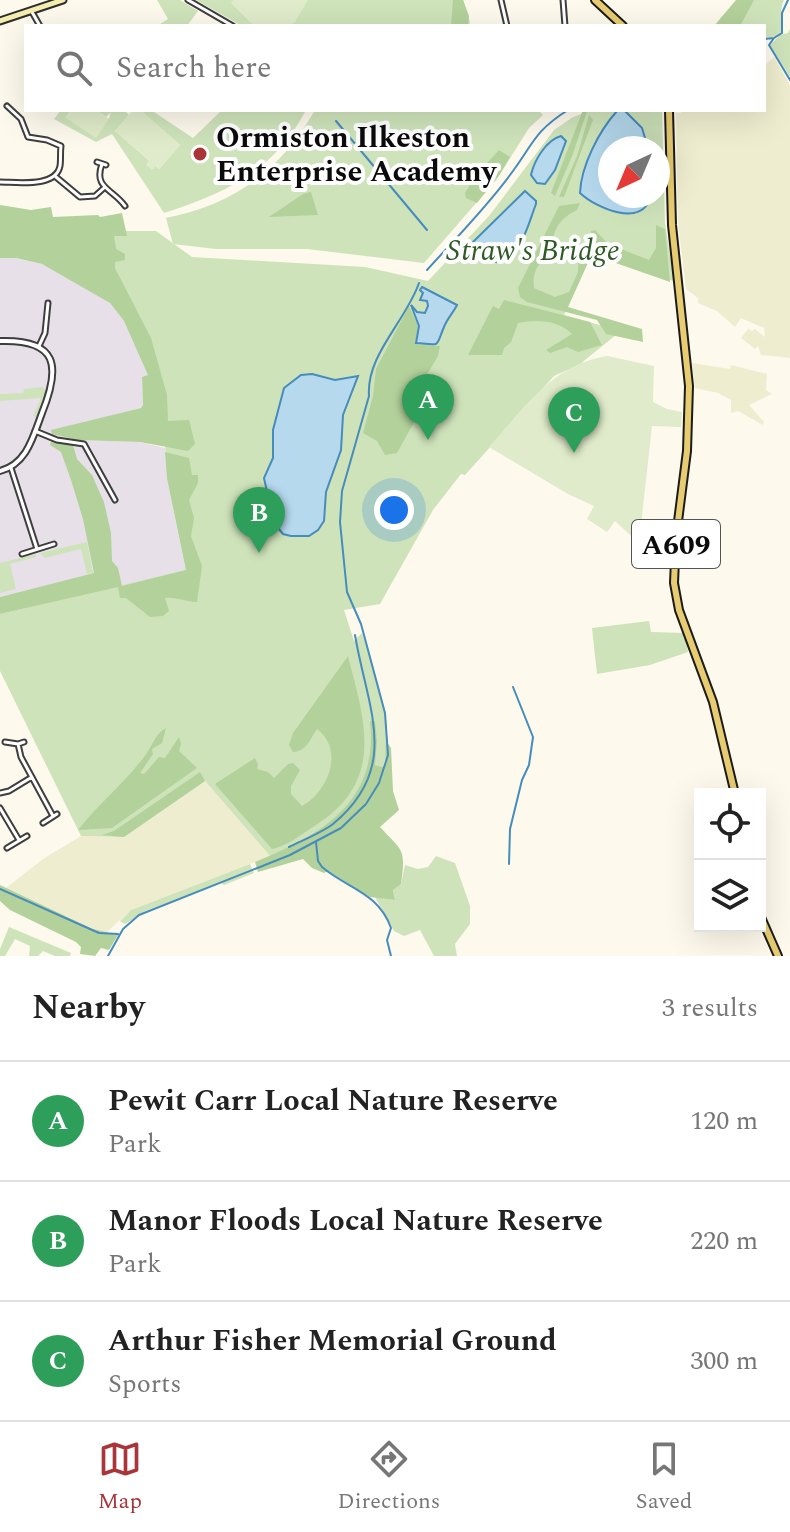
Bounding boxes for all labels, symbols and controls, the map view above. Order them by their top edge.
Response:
search box [24,24,766,112]
text: Search here [116,45,272,91]
icon: search [52,46,96,90]
place label: Ormiston Ilkeston Enterprise Academy [216,115,498,195]
north arrow [598,136,670,208]
marker: Ormiston Ilkeston Enterprise Academy [191,145,209,163]
park label: Straw's Bridge [446,228,620,274]
pin: A [402,374,454,440]
pin: C [548,387,600,453]
pin: B [233,487,285,553]
your location [374,490,414,530]
road number: A609 [632,520,720,568]
map controls [694,788,766,932]
button: locate [694,788,766,860]
button: layers [694,860,766,932]
text: Nearby [32,982,145,1034]
text: 3 results [662,988,758,1028]
text: Pewit Carr Local Nature Reserve [108,1078,558,1124]
text: A [48,1101,68,1141]
text: 120 m [690,1101,758,1141]
text: Park [108,1124,162,1164]
text: Manor Floods Local Nature Reserve [108,1198,603,1244]
text: B [49,1221,67,1261]
text: 220 m [690,1221,758,1261]
text: Park [108,1244,162,1284]
text: Arthur Fisher Memorial Ground [108,1318,557,1364]
text: C [49,1341,67,1381]
text: 300 m [690,1341,758,1381]
text: Sports [108,1364,181,1404]
tab: Map [98,1437,142,1518]
tab: Directions [338,1437,440,1518]
tab: Saved [636,1437,692,1518]

